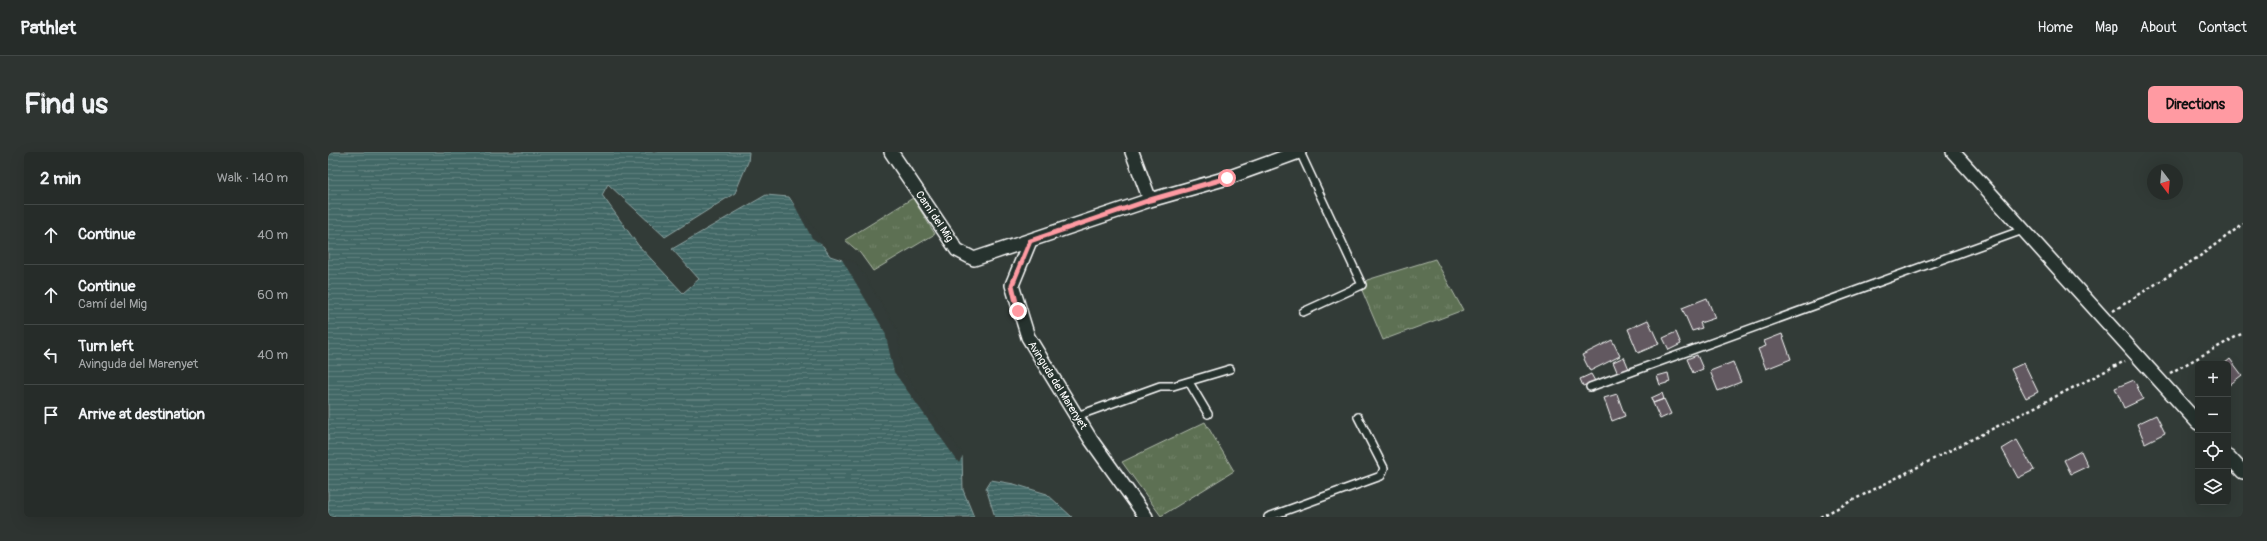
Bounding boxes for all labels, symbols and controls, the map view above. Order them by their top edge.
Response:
text: Pathlet [20,16,76,40]
text: Home [2038,19,2073,36]
text: Map [2095,19,2118,36]
text: About [2140,19,2176,36]
text: Contact [2198,19,2247,36]
button: Directions [2148,86,2243,123]
text: Find us [24,87,108,122]
north arrow [2147,164,2183,200]
text: 2 min [40,168,81,189]
route start [1218,169,1236,187]
text: Walk · 140 m [217,170,288,186]
street label: Camí del Mig [913,188,957,245]
icon: ahead [40,224,62,246]
text: Continue [78,225,136,244]
text: 40 m [257,227,288,243]
text: Continue [78,277,136,296]
icon: ahead [40,284,62,306]
text: 60 m [257,287,288,303]
text: Camí del Mig [78,296,147,312]
route end [1009,302,1027,320]
text: Turn left [78,337,134,356]
street label: Avinguda del Marenyet [1025,339,1090,432]
icon: left [40,344,62,366]
text: 40 m [257,347,288,363]
text: Avinguda del Marenyet [78,356,198,372]
map controls [2195,361,2231,505]
button: + [2195,361,2231,397]
button: − [2195,397,2231,433]
icon: arrive [40,404,62,426]
text: Arrive at destination [78,405,205,424]
button: locate [2195,433,2231,469]
button: layers [2195,469,2231,505]

